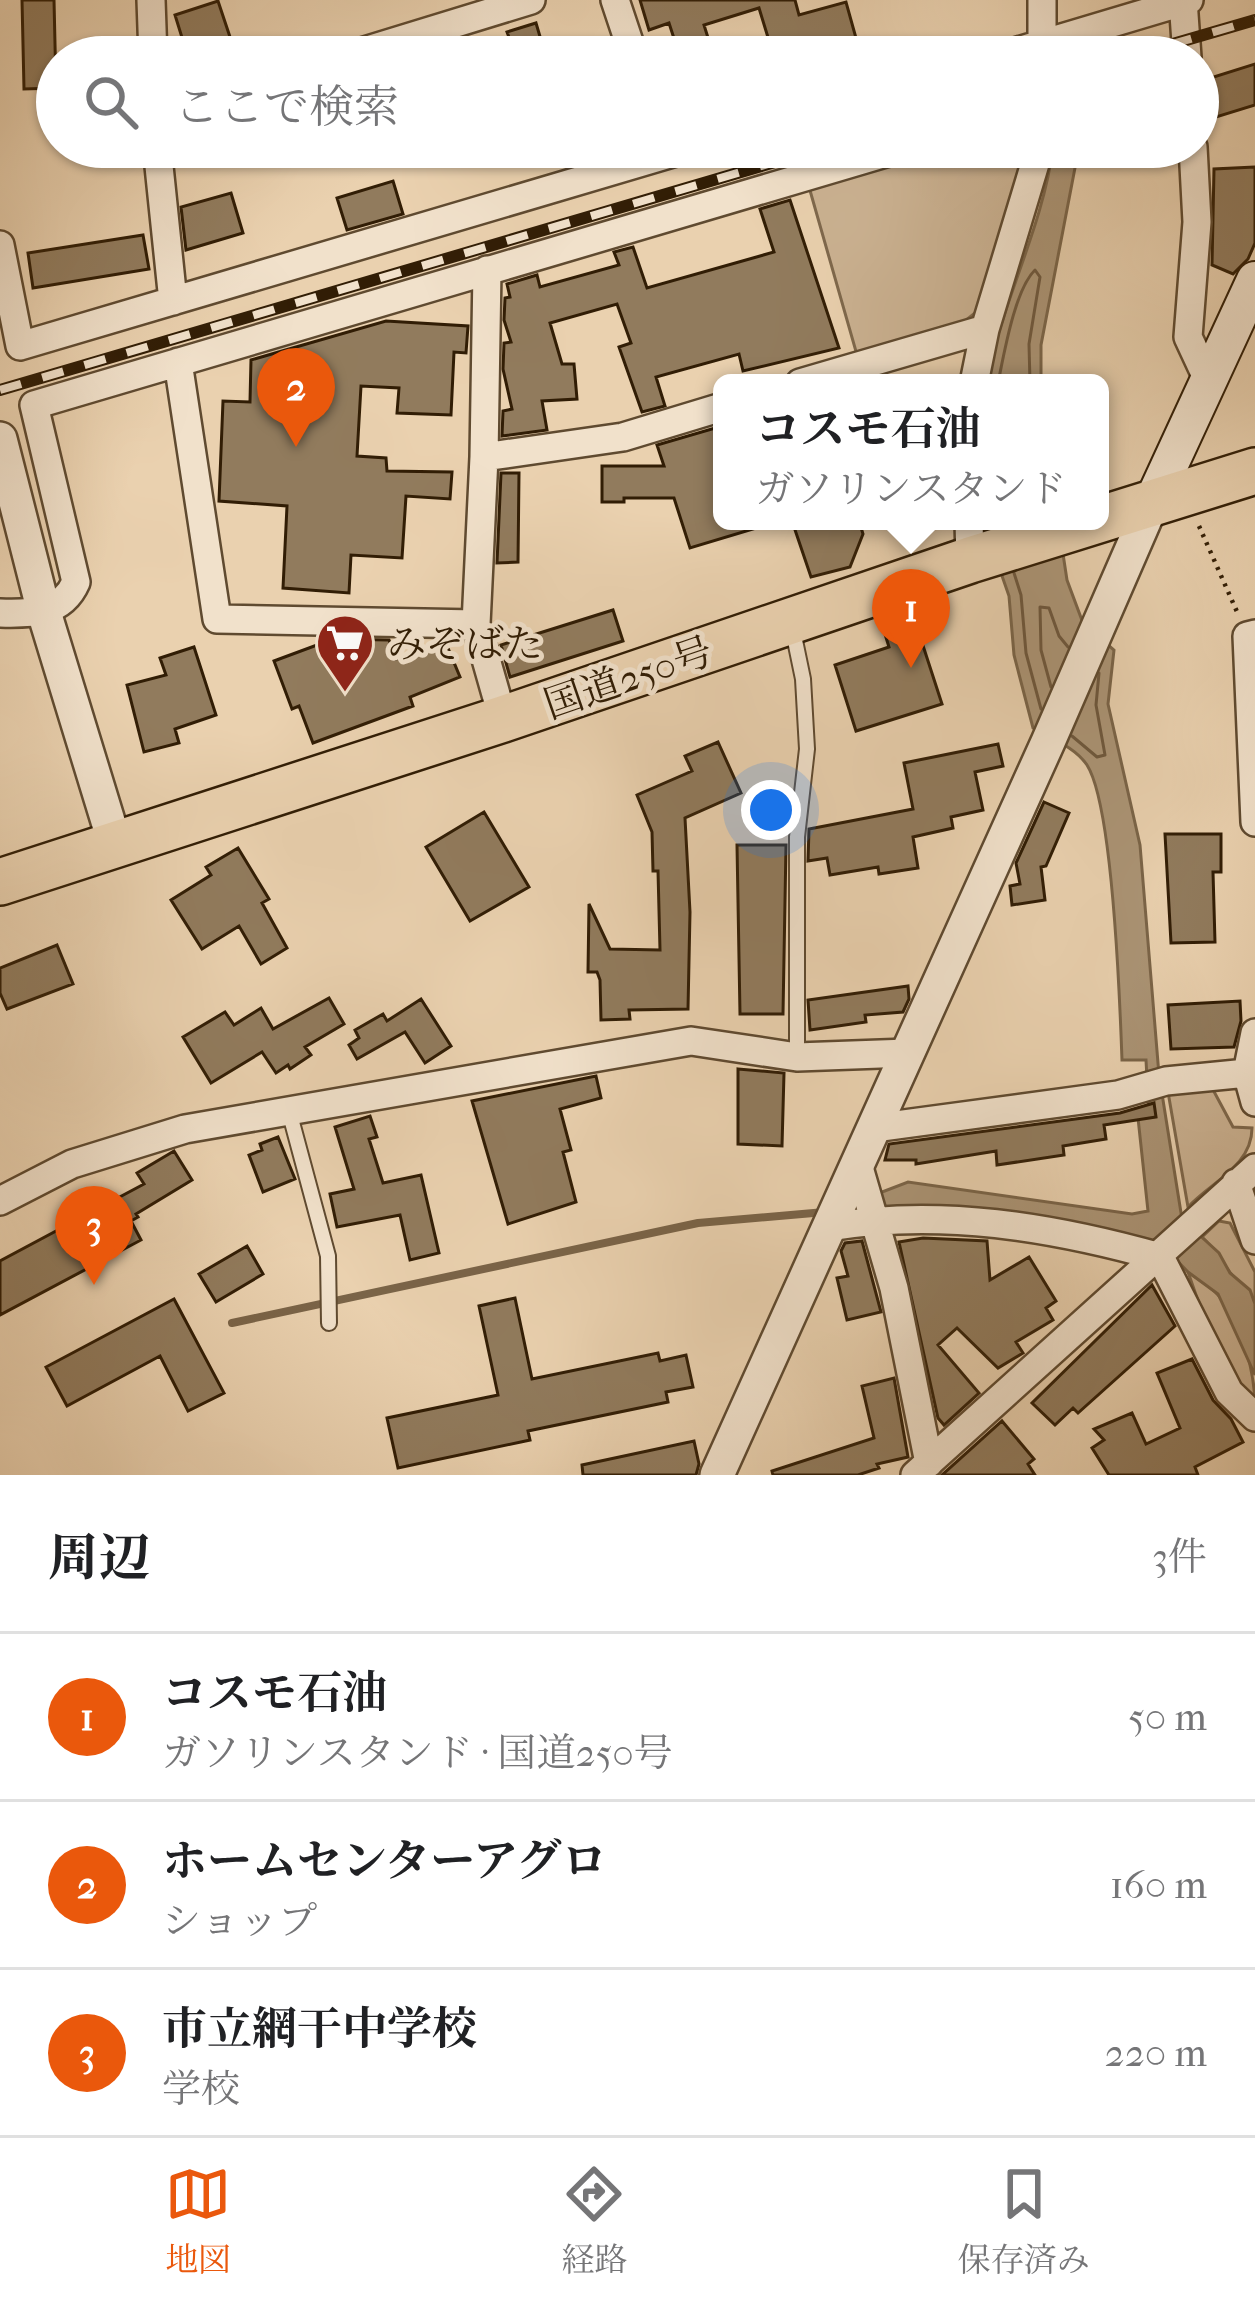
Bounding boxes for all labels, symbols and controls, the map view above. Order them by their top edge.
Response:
search box [36,36,1219,168]
icon: search [78,69,144,135]
text: ここで検索 [174,81,399,134]
pin: 2 [257,348,335,447]
popup [713,374,1109,530]
text: コスモ石油 [756,403,981,456]
text: ガソリンスタンド [756,466,1066,512]
pin: 1 [872,569,950,668]
supermarket icon: みぞばた [314,612,376,694]
place label: みぞばた [387,621,543,667]
street label: 国道250号 [538,628,719,728]
your location [741,780,801,840]
pin: 3 [55,1186,133,1285]
text: 周辺 [48,1528,150,1588]
text: 3件 [1152,1534,1207,1580]
text: コスモ石油 [162,1667,387,1720]
text: 1 [80,1694,94,1740]
text: 50 m [1128,1694,1207,1740]
text: ガソリンスタンド · 国道250号 [162,1730,673,1776]
text: ホームセンターアグロ [162,1835,607,1888]
text: 2 [77,1862,97,1908]
text: 160 m [1110,1862,1207,1908]
text: ショップ [162,1898,317,1944]
text: 市立網干中学校 [162,2003,477,2056]
text: 3 [79,2030,95,2076]
text: 220 m [1105,2030,1207,2076]
text: 学校 [162,2066,240,2112]
tab: 地図 [165,2161,231,2280]
tab: 経路 [561,2161,627,2280]
tab: 保存済み [958,2161,1090,2280]

